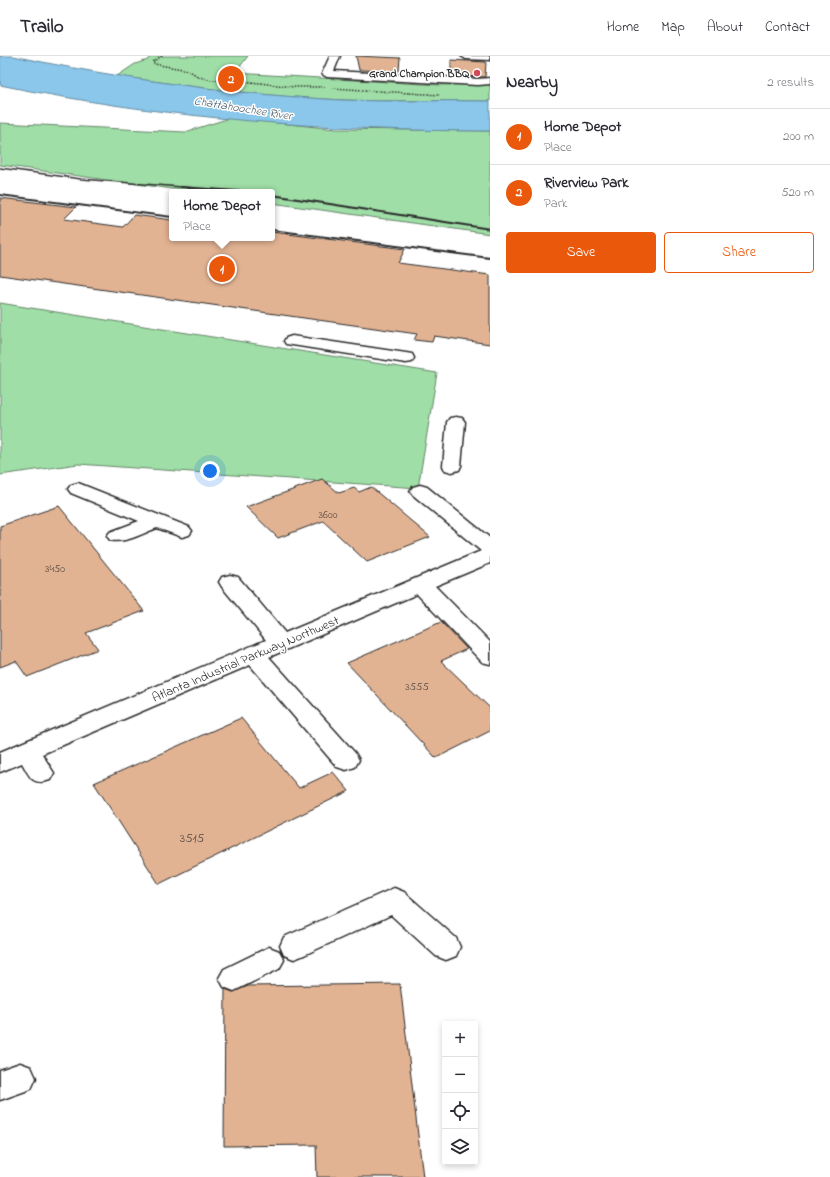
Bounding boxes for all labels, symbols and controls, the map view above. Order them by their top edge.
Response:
text: Trailo [20,14,64,41]
text: Home [607,17,639,38]
text: Map [661,17,685,38]
text: About [707,17,743,38]
text: Contact [765,17,810,38]
pin: 2 [218,64,244,94]
place label: Grand Champion BBQ [369,66,470,82]
marker: Grand Champion BBQ [472,68,482,78]
text: Nearby [506,70,558,95]
text: 2 results [767,73,814,92]
water label: Chattahoochee River [192,92,294,126]
text: Home Depot [544,116,621,138]
text: 1 [517,127,521,146]
text: 200 m [783,127,814,146]
text: Place [544,138,572,157]
text: Riverview Park [544,172,629,194]
text: 2 [516,183,522,202]
text: 520 m [781,183,814,202]
popup [169,189,275,241]
text: Park [544,194,568,213]
text: Home Depot [183,195,261,217]
text: Place [183,217,211,236]
button: Save [506,232,656,273]
button: Share [664,232,814,273]
pin: 1 [209,254,235,284]
your location [200,461,220,481]
house number: 3600 [319,507,338,523]
house number: 3450 [45,561,65,577]
street label: Atlanta Industrial Parkway Northwest [149,611,343,708]
house number: 3555 [405,679,429,695]
house number: 3515 [180,829,205,848]
map controls [442,1021,478,1165]
button: + [442,1021,478,1057]
button: − [442,1057,478,1093]
button: locate [442,1093,478,1129]
button: layers [442,1129,478,1165]

